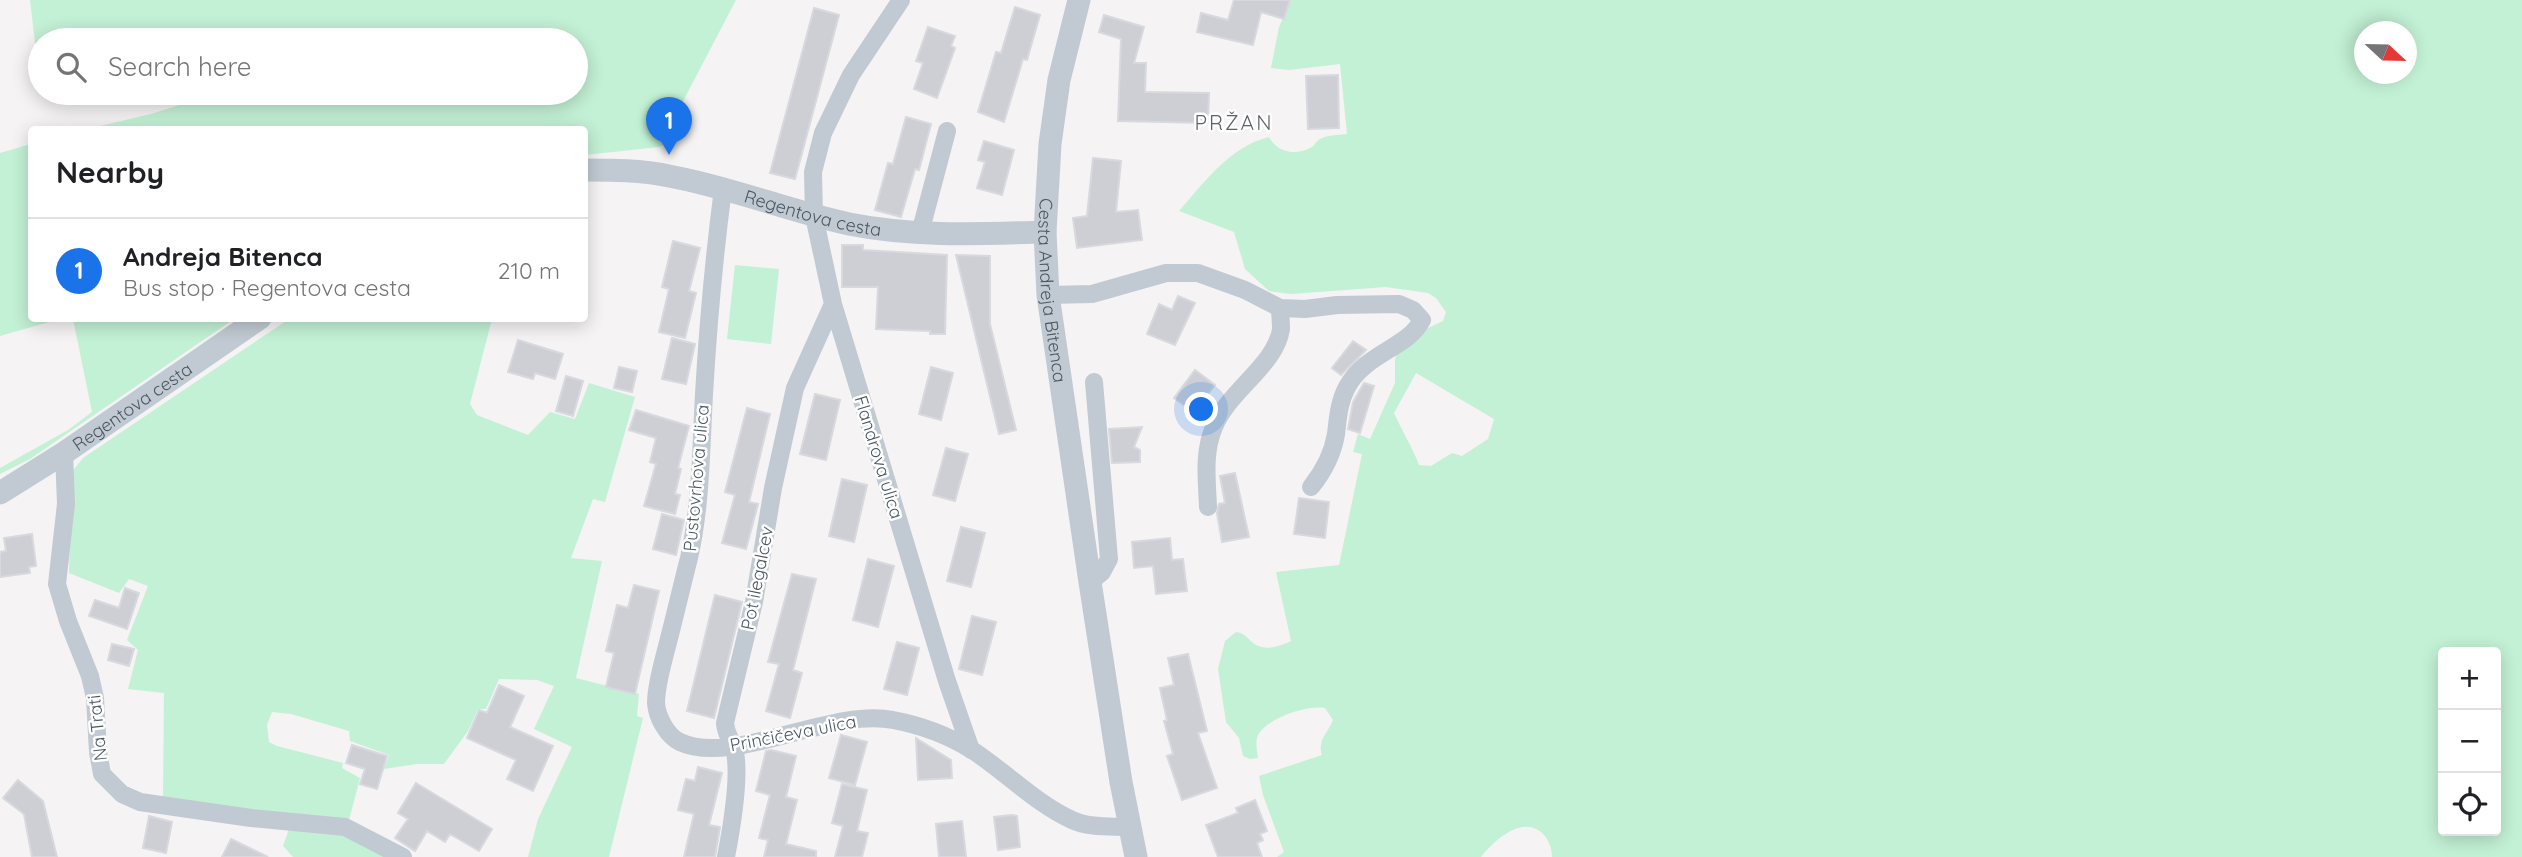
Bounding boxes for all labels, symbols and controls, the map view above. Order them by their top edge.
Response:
north arrow [2354,21,2417,84]
search box [28,28,588,105]
icon: search [52,48,90,86]
text: Search here [108,50,252,83]
pin: 1 [646,97,692,155]
district label: PRŽAN [1195,109,1274,135]
text: Nearby [56,153,164,191]
street label: Regentova cesta [742,184,883,241]
street label: Cesta Andreja Bitenca [1033,198,1072,384]
text: Andreja Bitenca [123,240,323,273]
text: 1 [75,256,83,285]
text: 210 m [498,256,560,285]
text: Bus stop · Regentova cesta [123,273,411,302]
street label: Regentova cesta [68,357,196,456]
your location [1184,392,1218,426]
street label: Flandrova ulica [849,393,909,521]
street label: Pustovrhova ulica [678,404,714,552]
street label: Pot ilegalcev [736,524,778,632]
map controls [2438,647,2501,836]
button: + [2438,647,2501,710]
street label: Na Trati [82,694,112,762]
street label: Prinčičeva ulica [728,709,858,757]
button: − [2438,710,2501,773]
button: locate [2438,773,2501,836]

